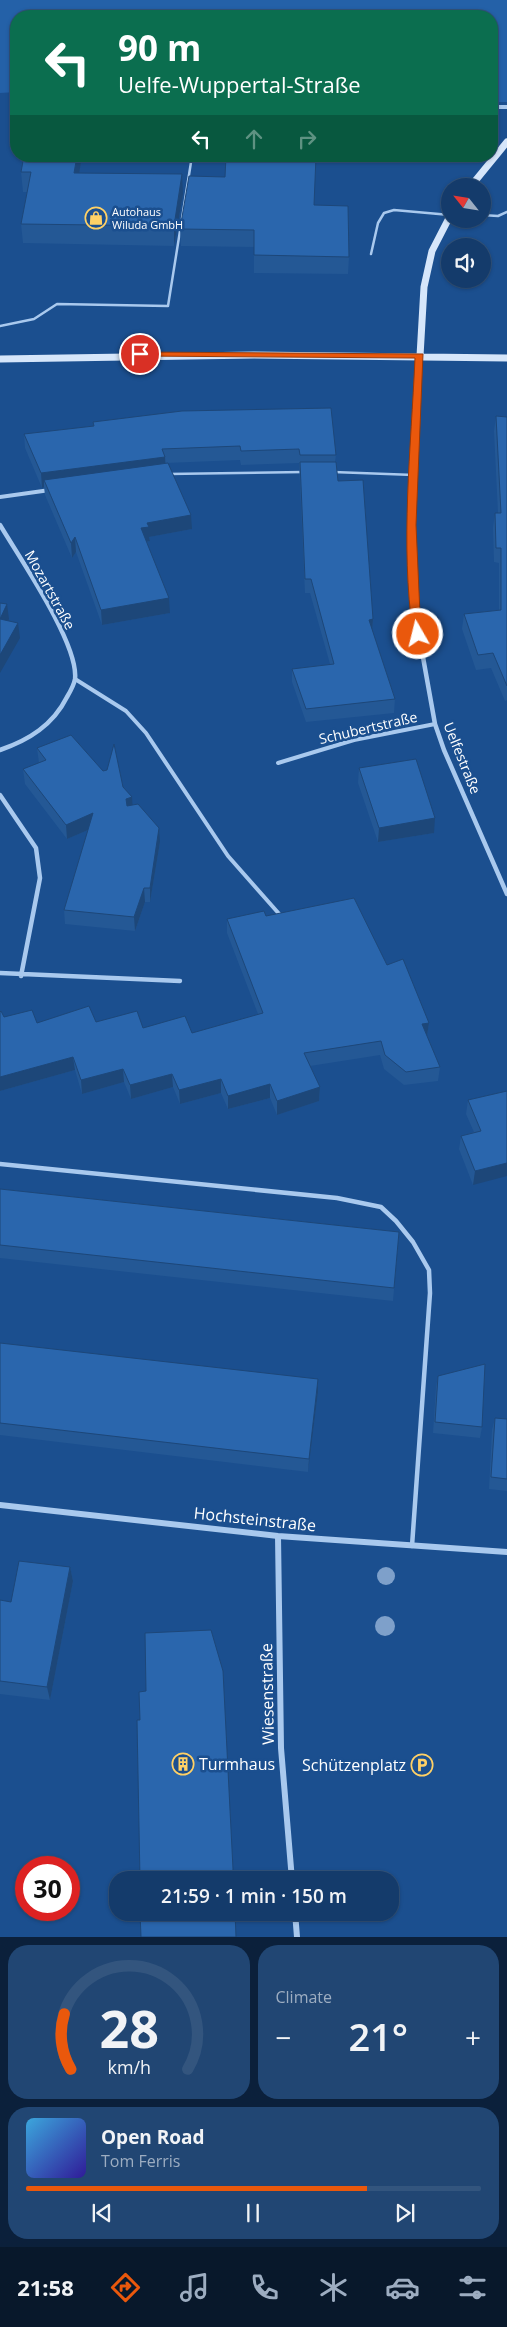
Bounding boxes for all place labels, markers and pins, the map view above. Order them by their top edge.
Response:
place label: Autohaus Wiluda GmbH [112,204,183,232]
shop icon: Autohaus Wiluda GmbH [84,206,108,230]
pin [119,333,161,375]
building icon: Turmhaus [171,1752,195,1776]
place label: Turmhaus [199,1753,275,1775]
parking icon: Schützenplatz [410,1753,434,1777]
place label: Schützenplatz [302,1754,406,1776]

